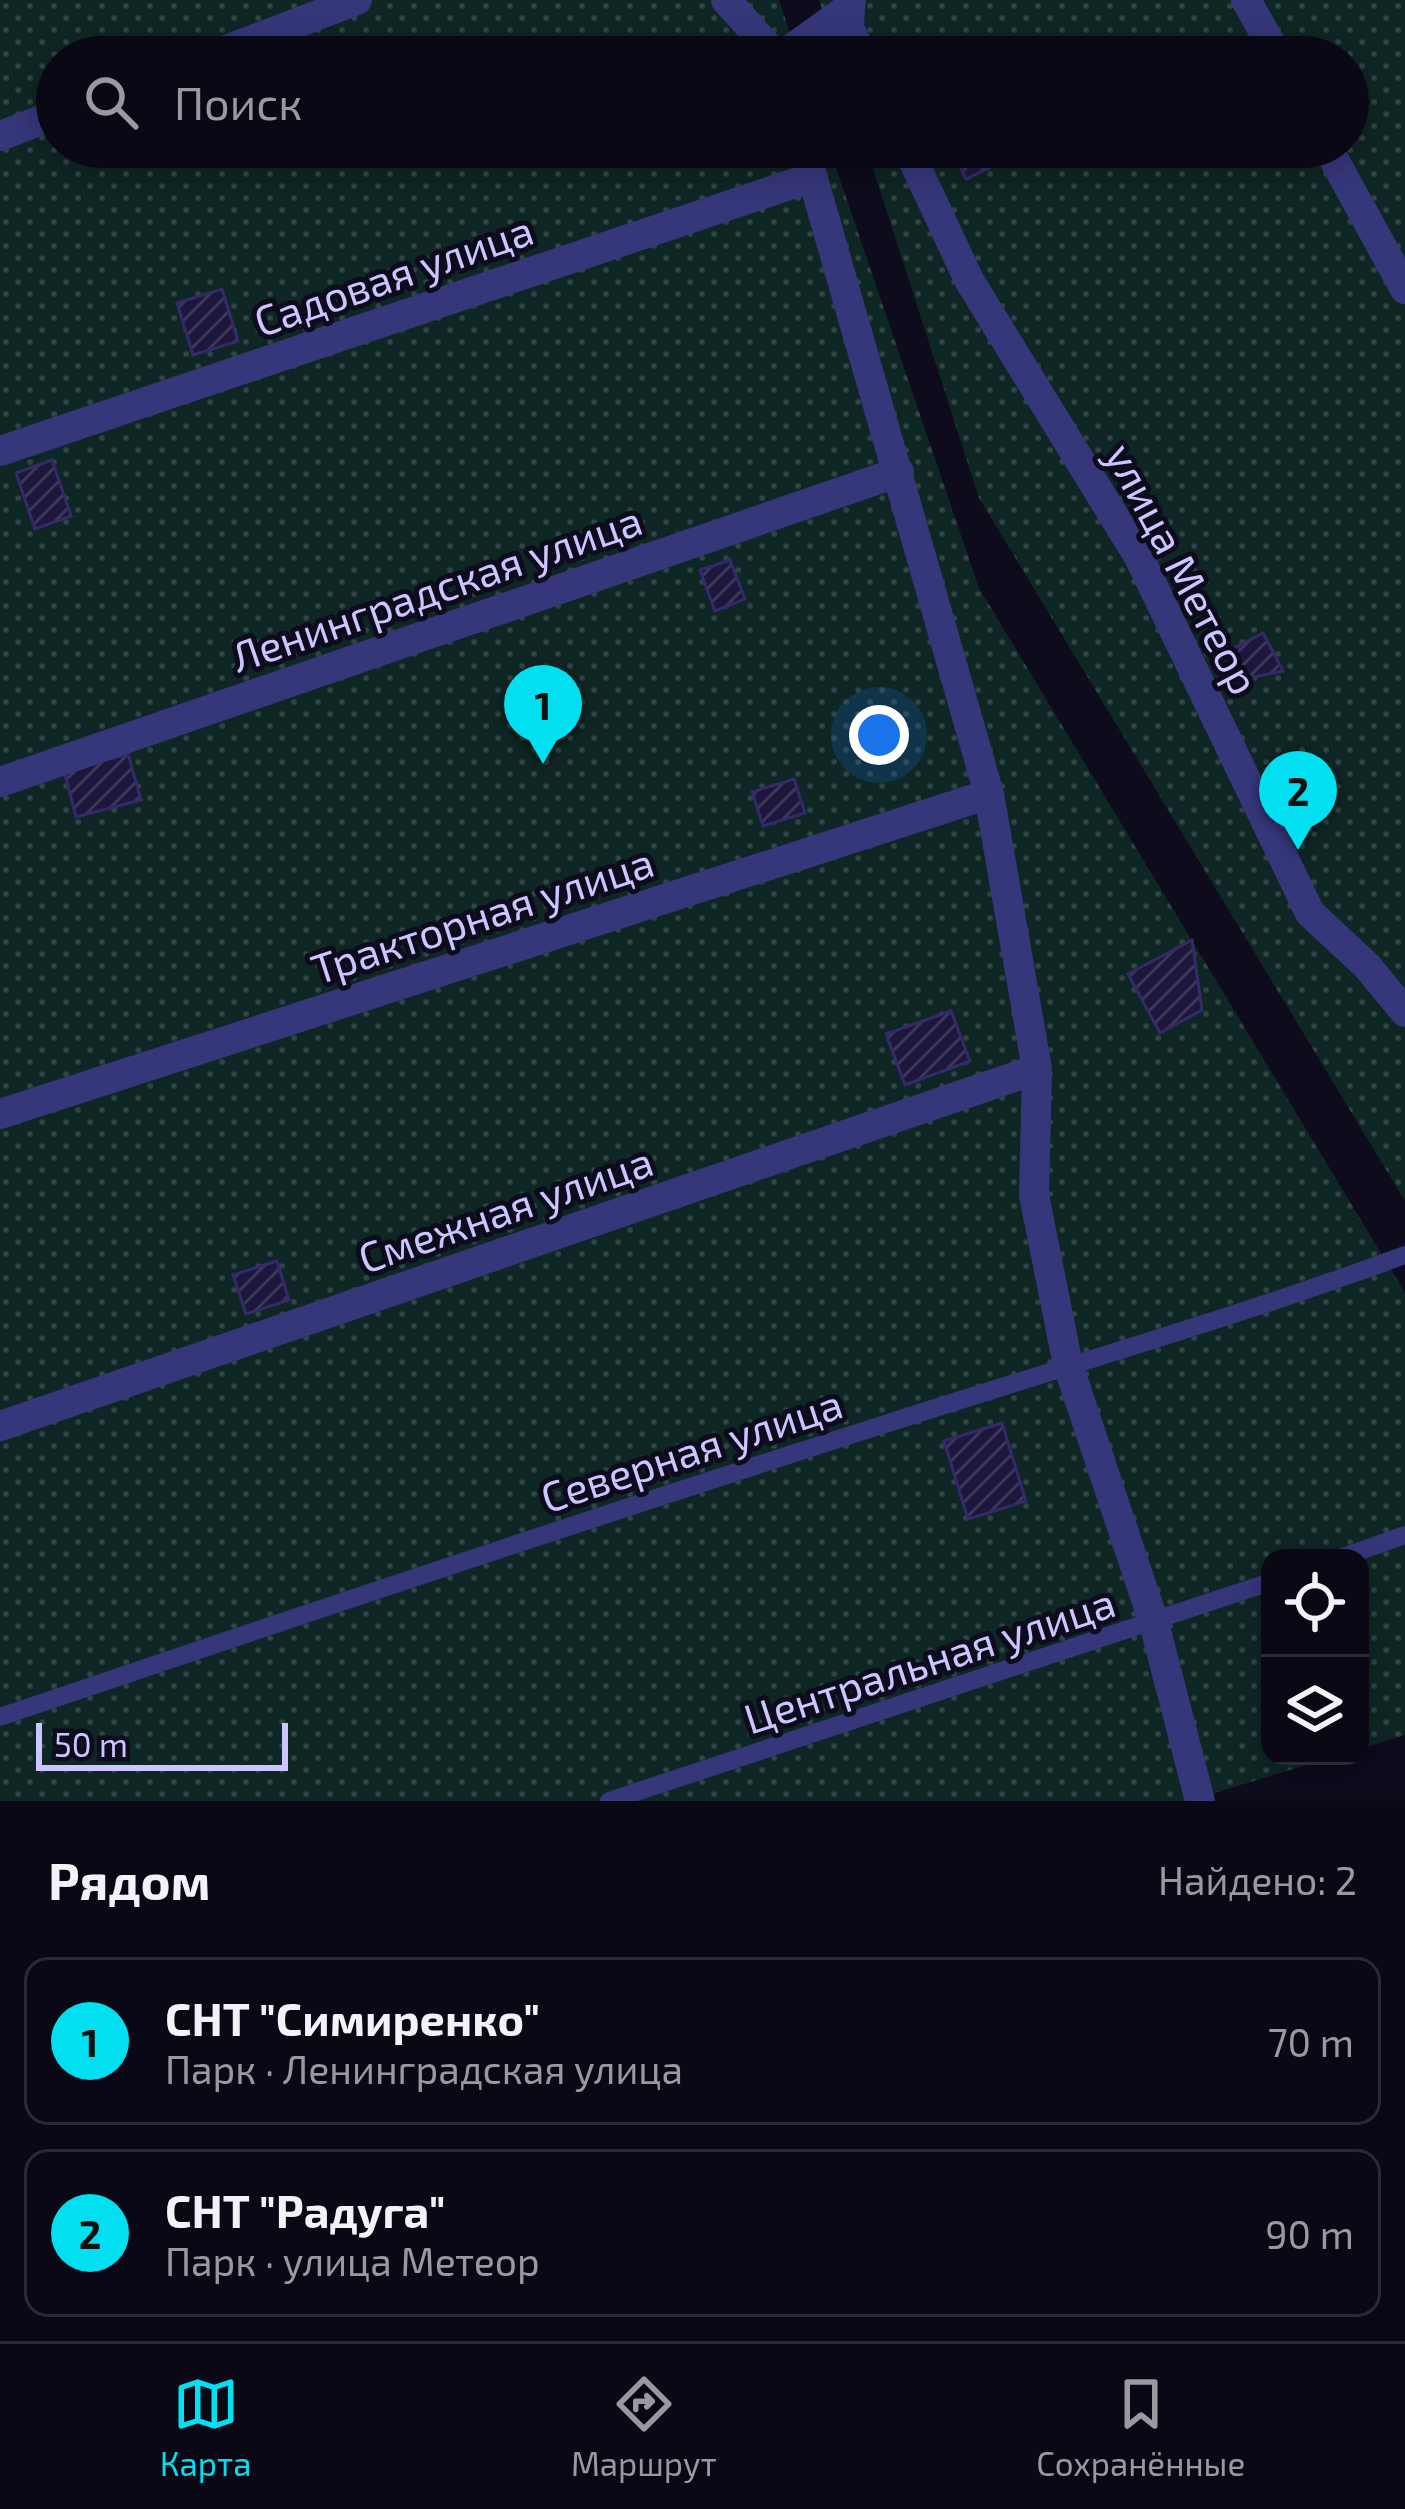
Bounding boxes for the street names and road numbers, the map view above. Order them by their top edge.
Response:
street label: Садовая улица [247,203,539,346]
street label: улица Метеор [1096,434,1271,702]
street label: Ленинградская улица [224,493,648,682]
street label: Тракторная улица [305,835,660,994]
street label: Смежная улица [351,1134,659,1283]
street label: Северная улица [534,1377,848,1522]
street label: Центральная улица [737,1575,1121,1743]

